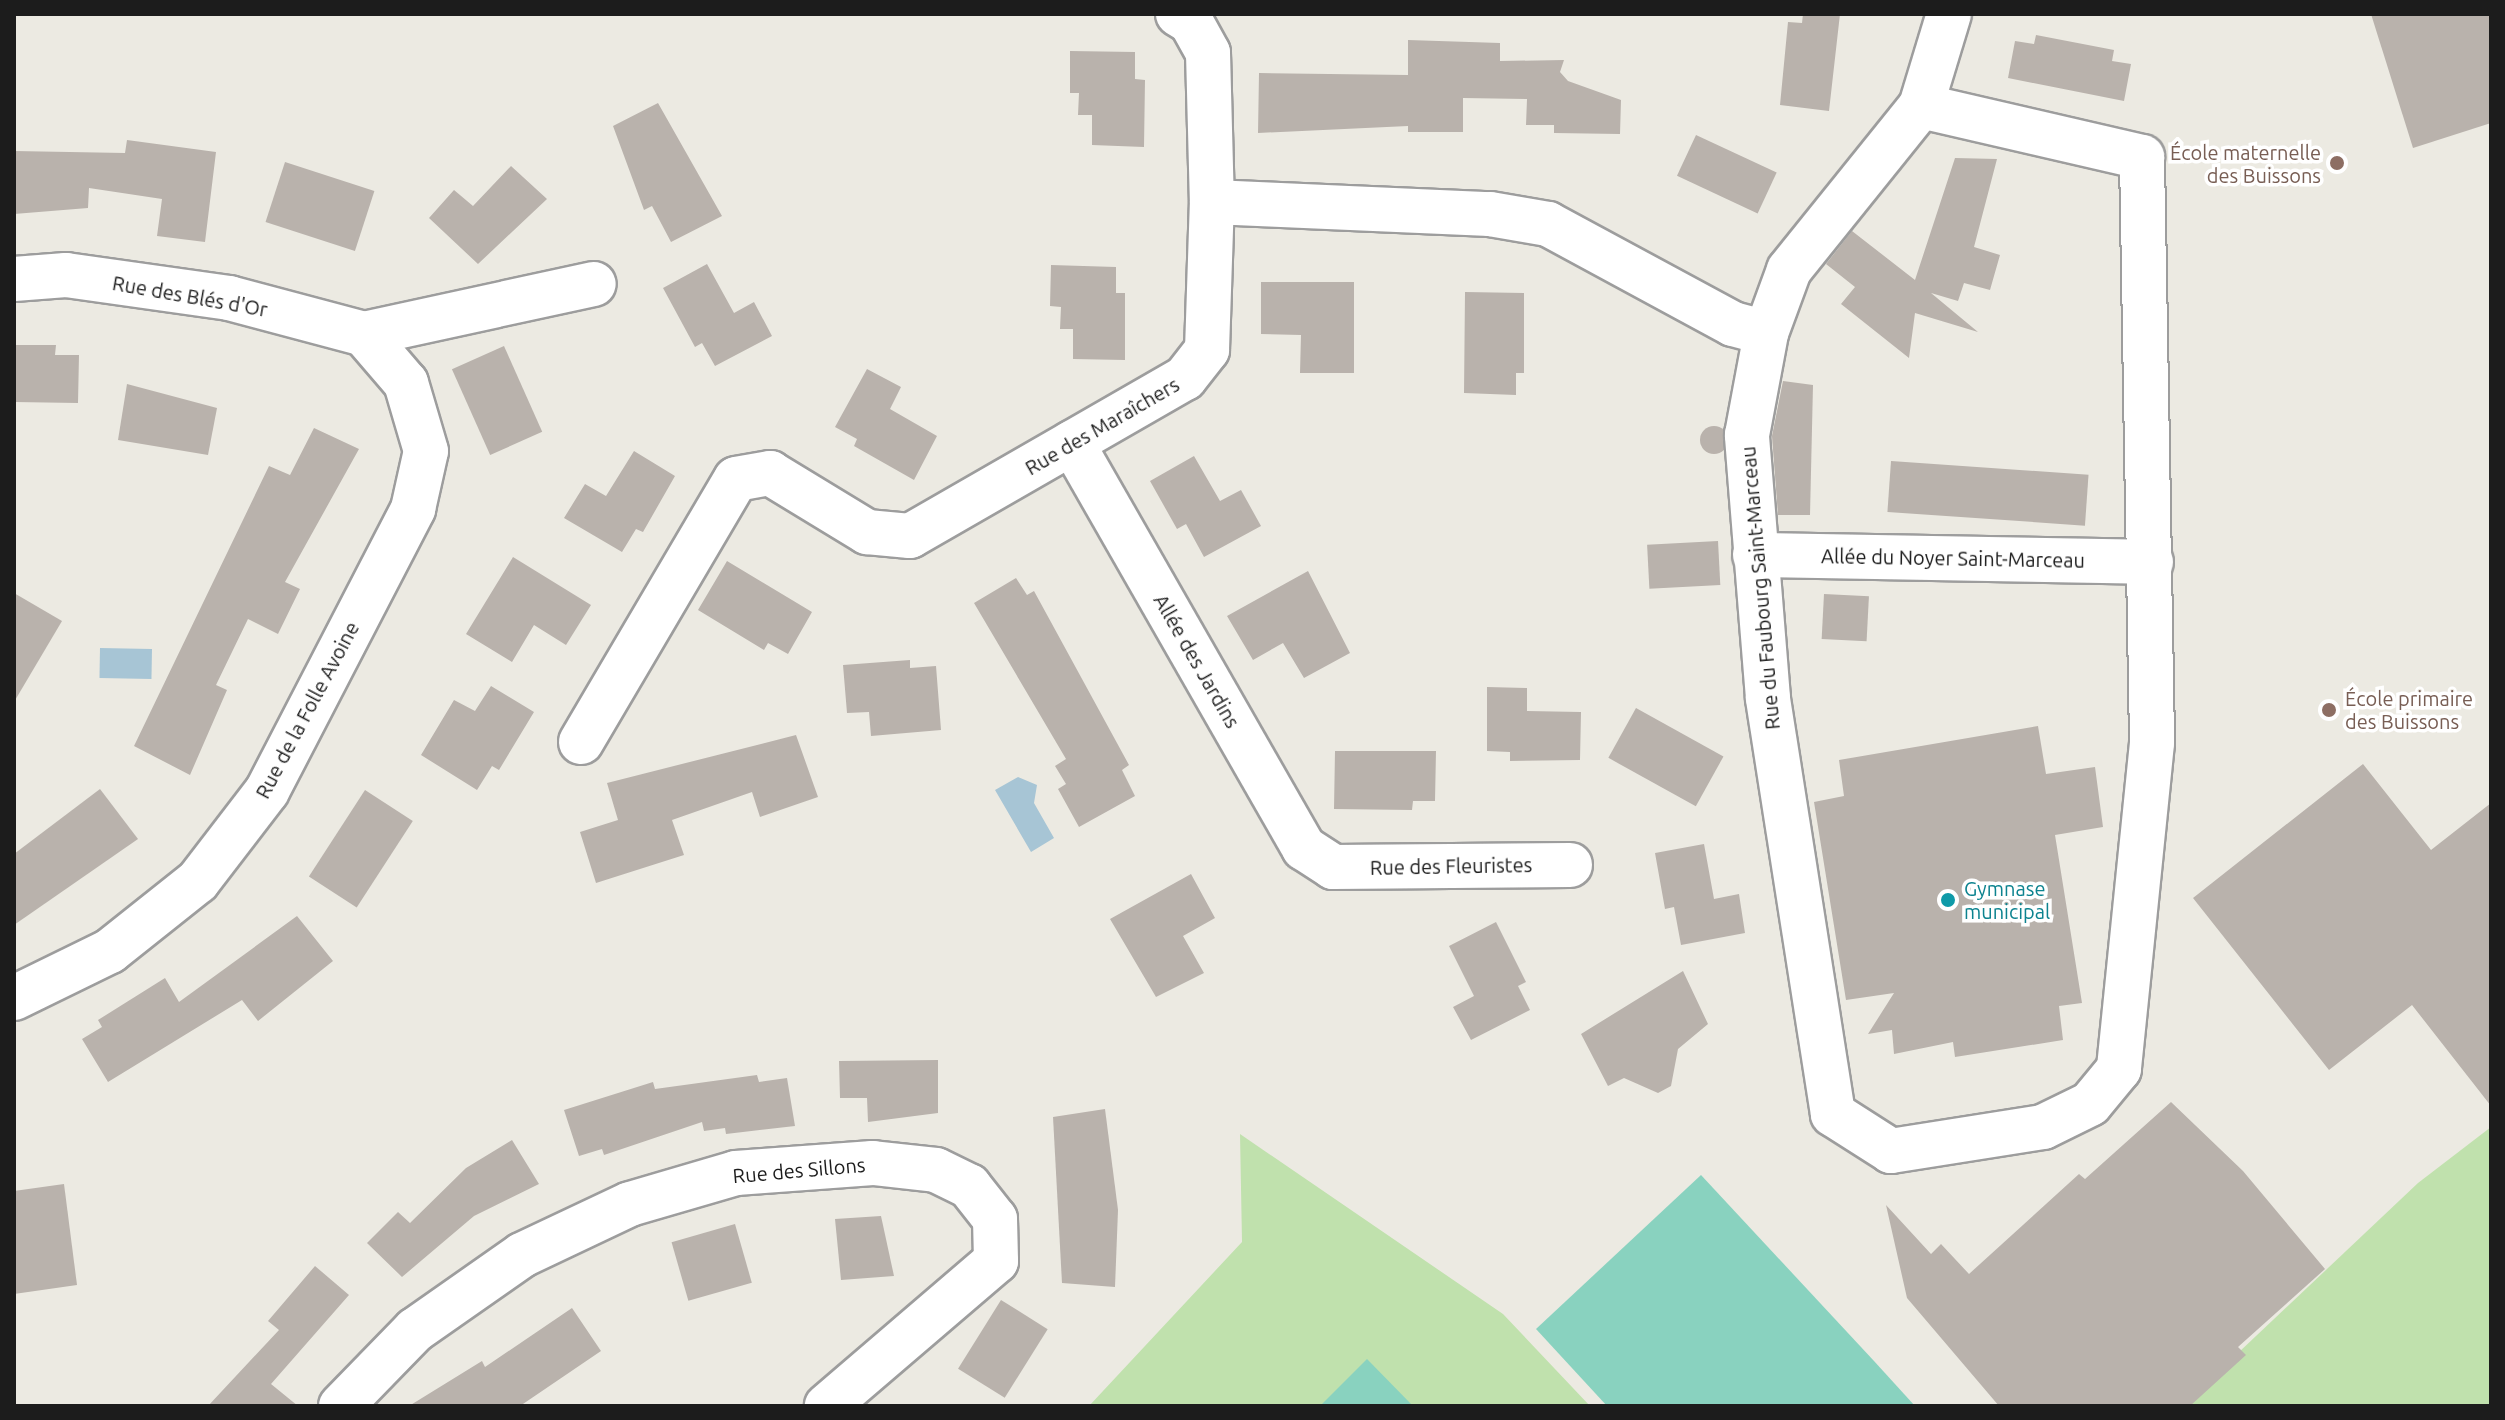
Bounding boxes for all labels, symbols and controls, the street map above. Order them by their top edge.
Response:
place label: École maternelle des Buissons [2170,140,2321,187]
marker: École maternelle des Buissons [2328,154,2346,172]
street label: Rue des Blés d'Or [111,271,269,321]
street label: Rue des Maraîchers [1021,372,1183,480]
street label: Rue du Faubourg Saint-Marceau [1736,445,1784,731]
street label: Allée du Noyer Saint-Marceau [1821,544,2085,572]
street label: Allée des Jardins [1149,590,1245,732]
street label: Rue de la Folle Avoine [250,618,364,802]
place label: École primaire des Buissons [2345,686,2473,733]
marker: École primaire des Buissons [2320,701,2338,719]
street label: Rue des Fleuristes [1370,853,1532,879]
place label: Gymnase municipal [1964,876,2050,923]
marker: Gymnase municipal [1939,891,1957,909]
street label: Rue des Sillons [732,1152,866,1188]

